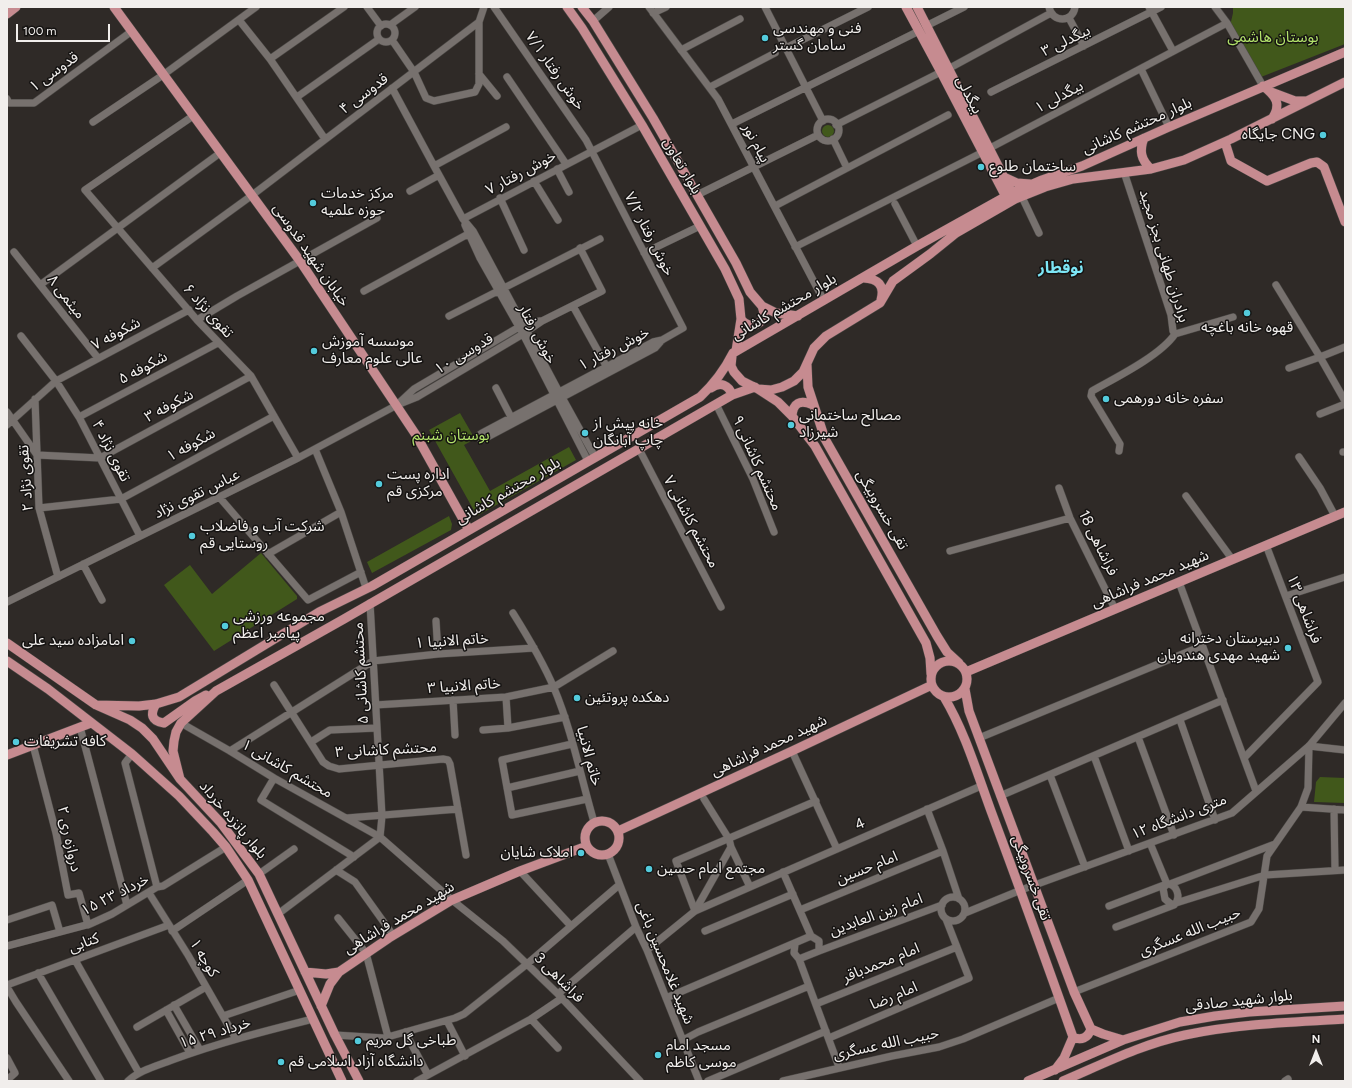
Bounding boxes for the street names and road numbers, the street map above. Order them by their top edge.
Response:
street label: بیگدلی ۳ [1038,21,1094,61]
street label: خوش رفتار ۷/۱ [521,28,589,114]
street label: قدوسی ۱ [26,48,82,96]
street label: قدوسی ۴ [336,70,392,118]
street label: بیگدلی [952,73,986,117]
street label: بیگدلی ۱ [1032,77,1086,117]
street label: بلوار محتشم کاشانی [1079,94,1195,158]
street label: پیام نور [738,120,774,166]
street label: بلوار تعاون [659,135,705,197]
street label: خوش رفتار ۷ [483,147,559,199]
street label: برادران طهانی بجز مجید [1135,187,1193,325]
street label: خوش رفتار ۷/۲ [620,189,678,279]
street label: خیابان شهید قدوسی [269,200,353,310]
street label: بلوار محتشم کاشانی [728,270,840,344]
street label: میثمی ۸ [43,271,89,323]
street label: تقوی نژاد ۶ [179,280,237,342]
street label: خوش رفتار [514,301,560,367]
street label: شکوفه ۷ [88,314,144,354]
street label: خوش رفتار ۱ [575,323,653,375]
street label: قدوسی ۱۰ [431,330,497,378]
street label: شکوفه ۵ [115,348,171,388]
street label: شکوفه ۳ [141,386,197,426]
street label: محتشم کاشانی ۹ [728,413,786,513]
street label: تقوی نژاد ۴ [88,417,134,485]
street label: شکوفه ۱ [164,424,218,466]
street label: تقوی نژاد ۲ [15,444,37,512]
street label: بلوار محتشم کاشانی [452,454,564,528]
street label: عباس تقوی نژاد [151,465,243,523]
street label: تقی خسروبیگی [852,467,912,553]
street label: محتشم کاشانی ۷ [659,473,723,571]
street label: فراشاهی 18 [1074,507,1122,579]
street label: شهید محمد فراشاهی [1088,546,1212,612]
street label: فراشاهی ۱۳ [1283,572,1325,646]
street label: محتشم کاشانی ۵ [349,622,373,724]
street label: خاتم الانبیا ۱ [415,629,489,653]
street label: خاتم الانبیا ۳ [427,674,501,698]
street label: شهید محمد فراشاهی [708,711,830,781]
street label: خاتم الانبیا [572,724,606,788]
street label: محتشم کاشانی ۱ [238,736,336,802]
street label: محتشم کاشانی ۳ [335,738,437,762]
street label: بلوار پانزده خرداد [195,777,271,863]
street label: ۱۲ متری دانشگاه [1129,791,1229,843]
street label: دروازه ری ۲ [53,804,85,874]
street label: 4 [852,814,868,834]
street label: تقی خسروبیگی [1007,833,1055,923]
street label: امام حسین [834,847,900,889]
street label: ۱۵ خرداد ۲۳ [78,870,152,920]
street label: شهید محمد فراشاهی [340,878,458,958]
street label: امام زین العابدین [827,890,925,940]
street label: شهید غلامحسین باغی [632,899,698,1027]
street label: حبیب الله عسگری [1137,903,1243,961]
street label: کتابی [66,929,102,957]
street label: کوچه ۱ [186,936,222,980]
street label: امام محمدباقر [840,939,922,987]
street label: فراشاهی 3 [530,949,588,1007]
street label: امام رضا [868,978,920,1014]
street label: بلوار شهید صادقی [1184,986,1294,1016]
street label: ۱۵ خرداد ۲۹ [177,1014,253,1052]
street label: حبیب الله عسگری [831,1024,941,1064]

